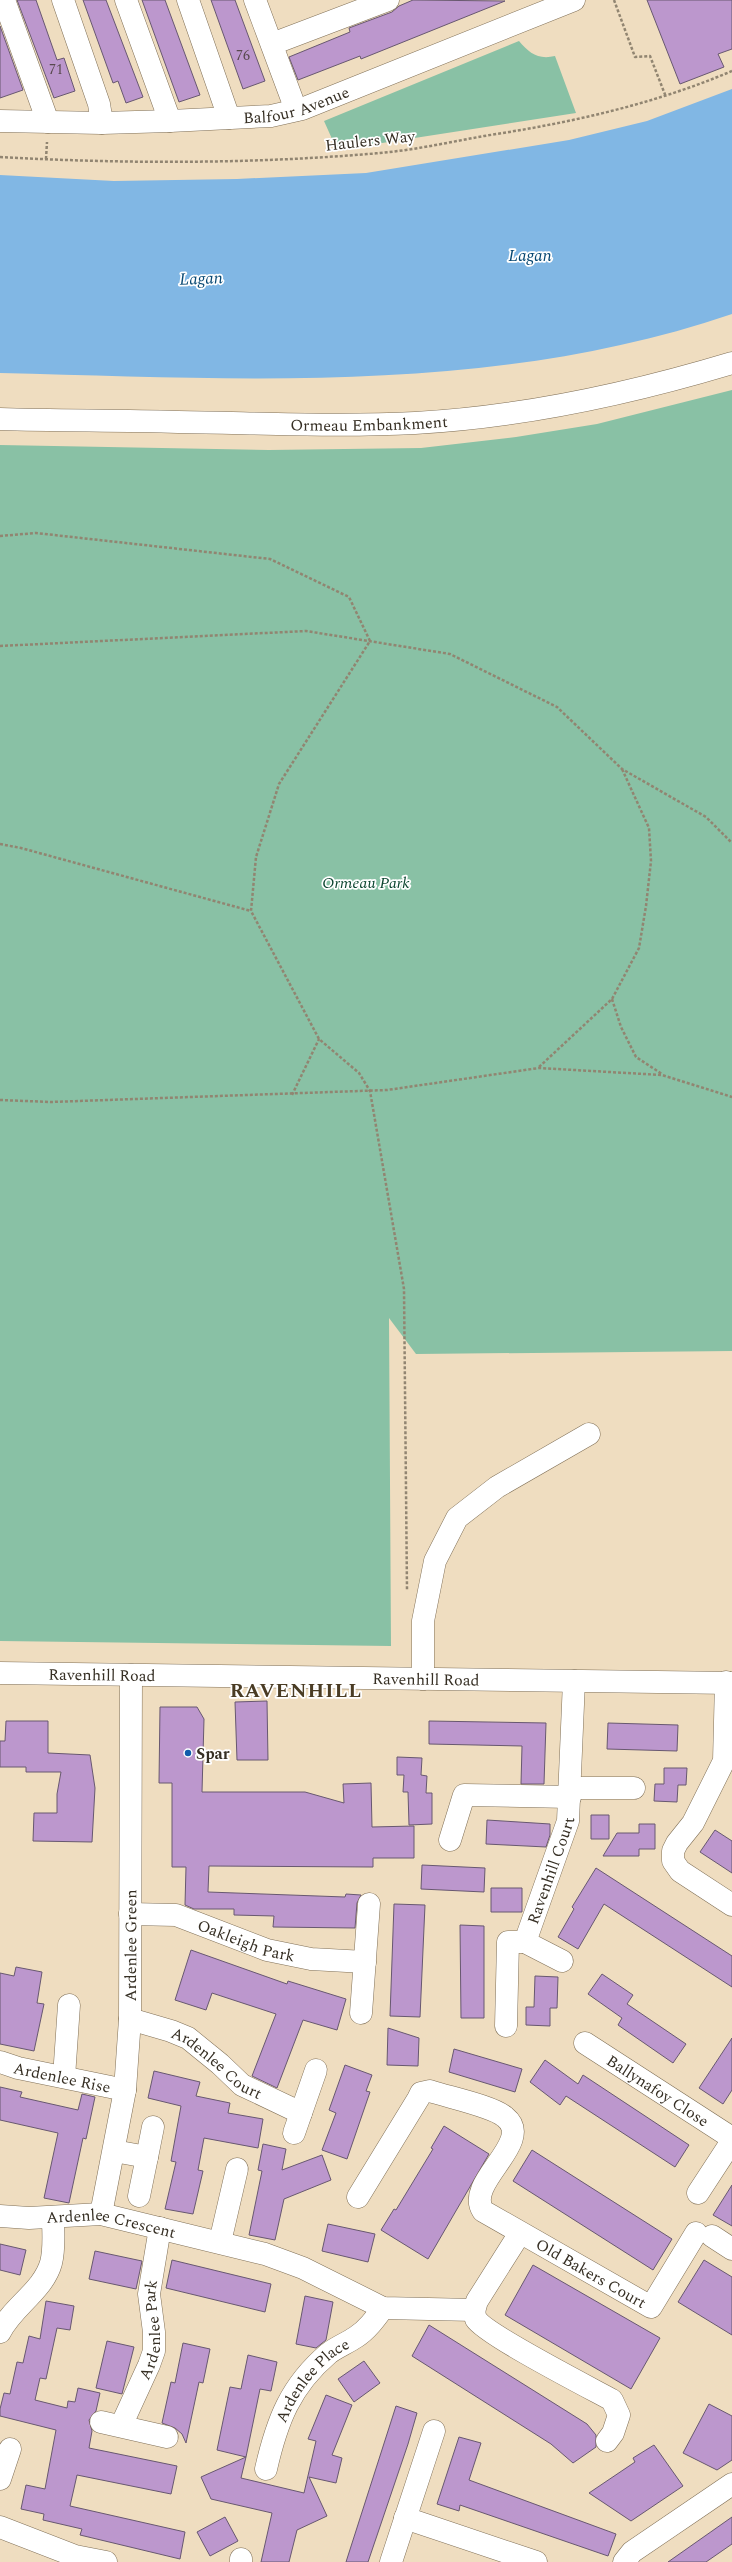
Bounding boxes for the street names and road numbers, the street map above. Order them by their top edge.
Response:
street label: Balfour Avenue [243,80,353,130]
street label: Haulers Way [324,124,418,158]
street label: Ormeau Embankment [290,410,449,438]
street label: Ravenhill Road [48,1663,156,1688]
street label: Ravenhill Road [372,1667,480,1693]
street label: Ravenhill Court [521,1816,581,1928]
street label: Ardenlee Green [119,1889,143,2002]
street label: Oakleigh Park [194,1913,297,1968]
street label: Ardenlee Court [167,2021,266,2106]
street label: Ballynafoy Close [602,2049,714,2133]
street label: Ardenlee Rise [11,2056,113,2100]
street label: Ardenlee Crescent [45,2203,178,2245]
street label: Old Bakers Court [531,2233,651,2315]
street label: Ardenlee Park [133,2278,167,2384]
street label: Ardenlee Place [270,2332,354,2426]

